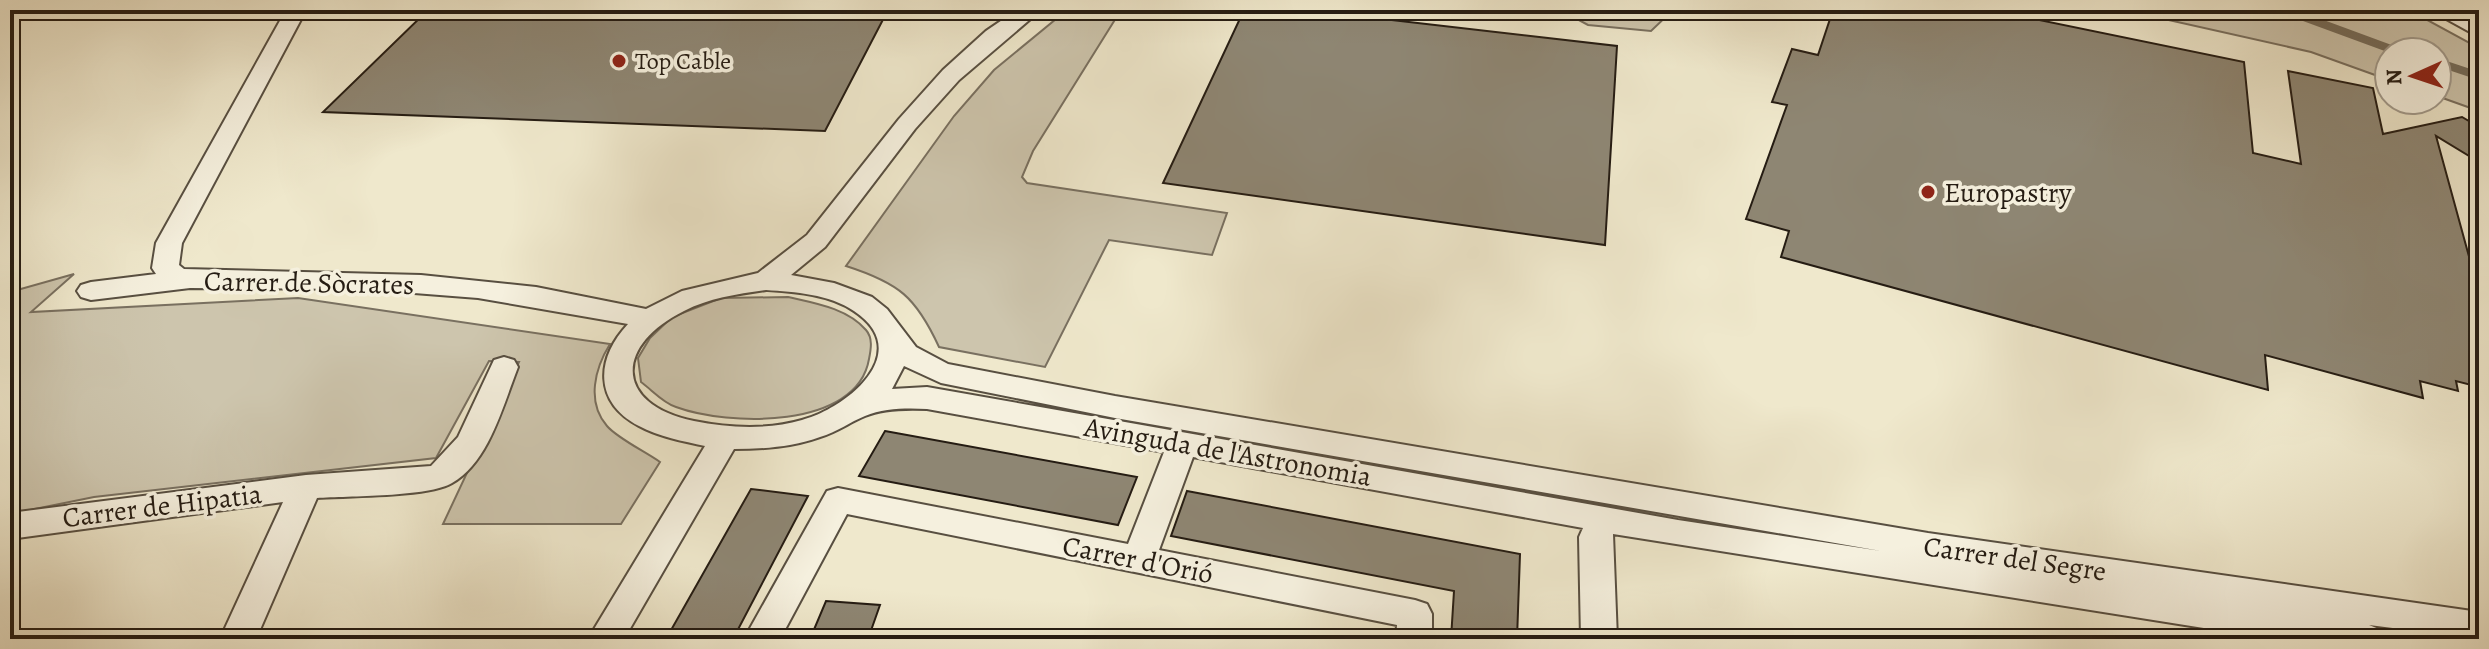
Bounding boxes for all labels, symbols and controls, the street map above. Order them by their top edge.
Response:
north arrow [2373,36,2453,116]
place label: Top Cable [635,45,731,77]
marker: Top Cable [610,52,628,70]
text: N [2379,68,2409,86]
place label: Europastry [1944,174,2072,212]
marker: Europastry [1919,183,1937,201]
street label: Carrer de Sòcrates [204,262,414,304]
street label: Avinguda de l'Astronomia [1080,408,1374,496]
street label: Carrer de Hipatia [60,475,264,537]
street label: Carrer d'Orió [1059,527,1216,593]
street label: Carrer del Segre [1921,527,2109,591]

